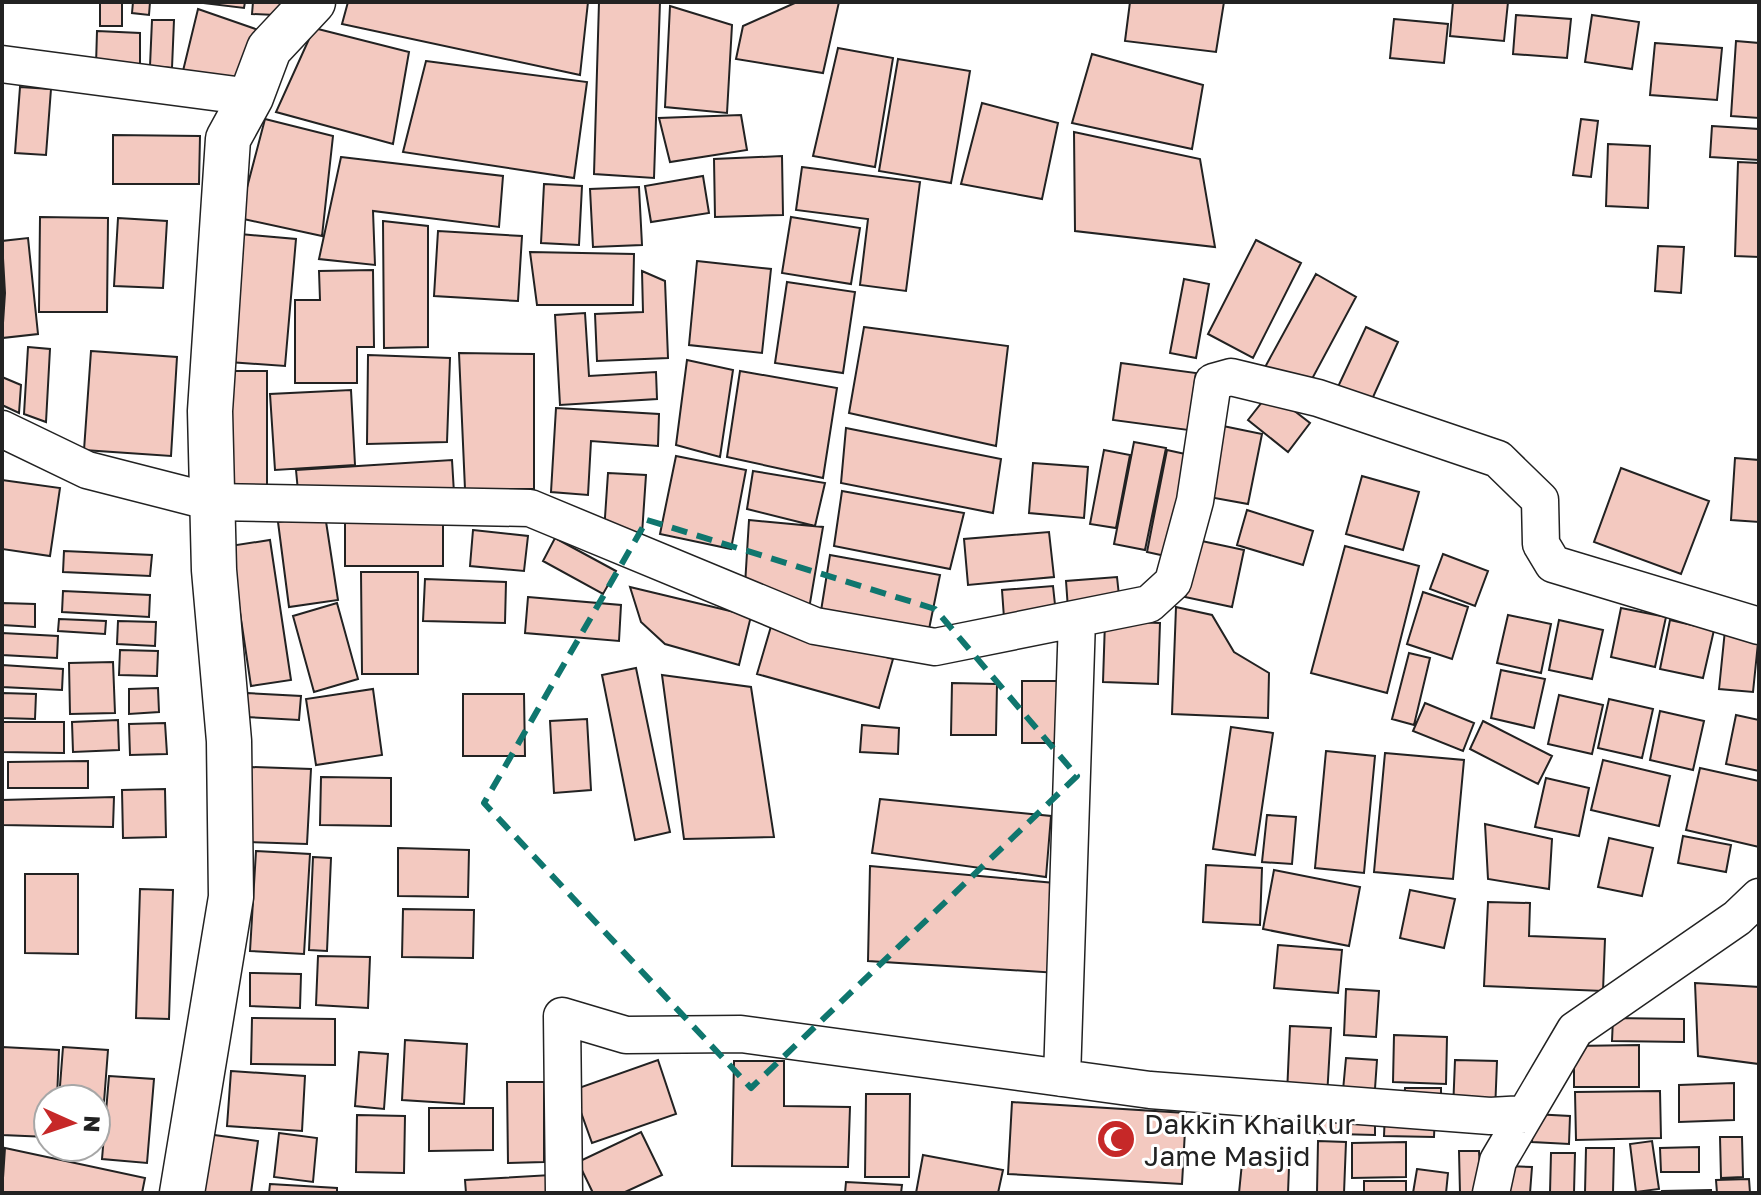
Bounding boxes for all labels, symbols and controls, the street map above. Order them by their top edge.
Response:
north arrow [32,1083,112,1163]
place label: Dakkin Khailkur Jame Masjid [1144,1107,1355,1172]
text: N [79,1115,106,1133]
mosque icon: Dakkin Khailkur Jame Masjid [1095,1118,1137,1160]

